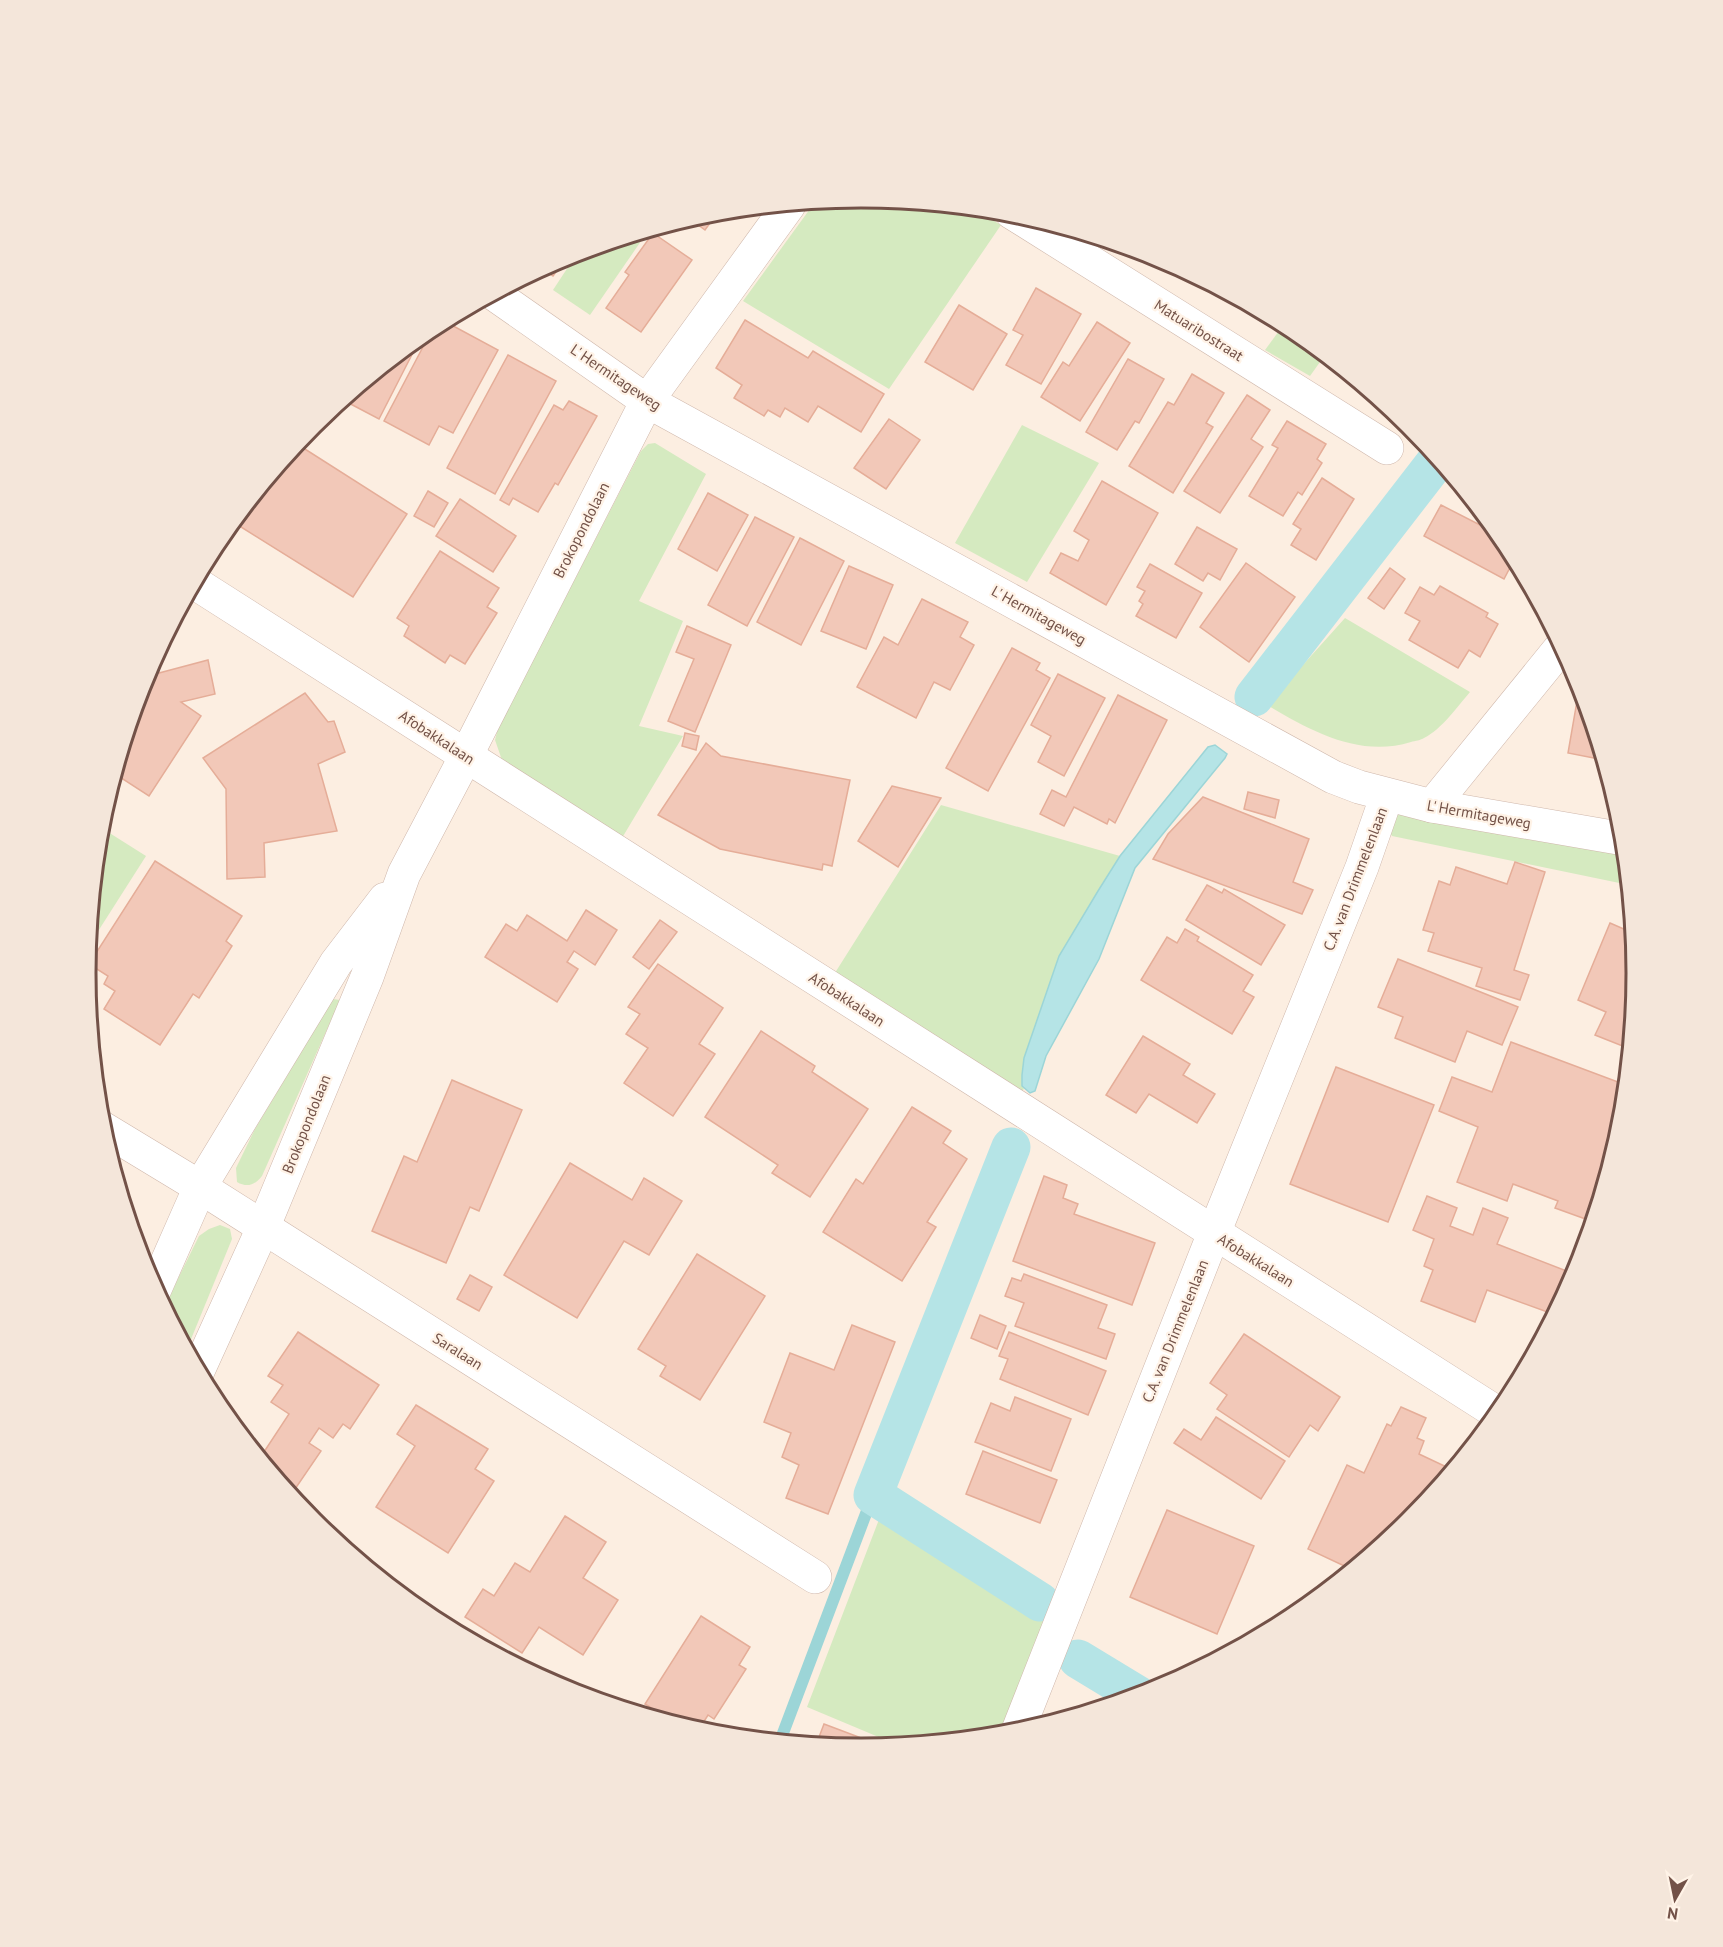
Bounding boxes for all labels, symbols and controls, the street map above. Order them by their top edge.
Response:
street label: Matuaribostraat [1151,295,1247,365]
street label: L' Hermitageweg [567,340,665,414]
street label: Brokopondolaan [549,479,613,581]
street label: L' Hermitageweg [988,581,1090,649]
street label: Afobakkalaan [396,706,478,768]
street label: L' Hermitageweg [1425,795,1533,833]
street label: C.A. van Drimmelenlaan [1319,805,1391,953]
street label: Afobakkalaan [806,968,888,1030]
street label: Brokopondolaan [278,1072,334,1176]
street label: Afobakkalaan [1214,1229,1298,1291]
street label: C.A. van Drimmelenlaan [1138,1257,1212,1405]
street label: Saralaan [429,1328,487,1374]
north arrow [1645,1869,1705,1929]
text: N [1666,1903,1679,1925]

